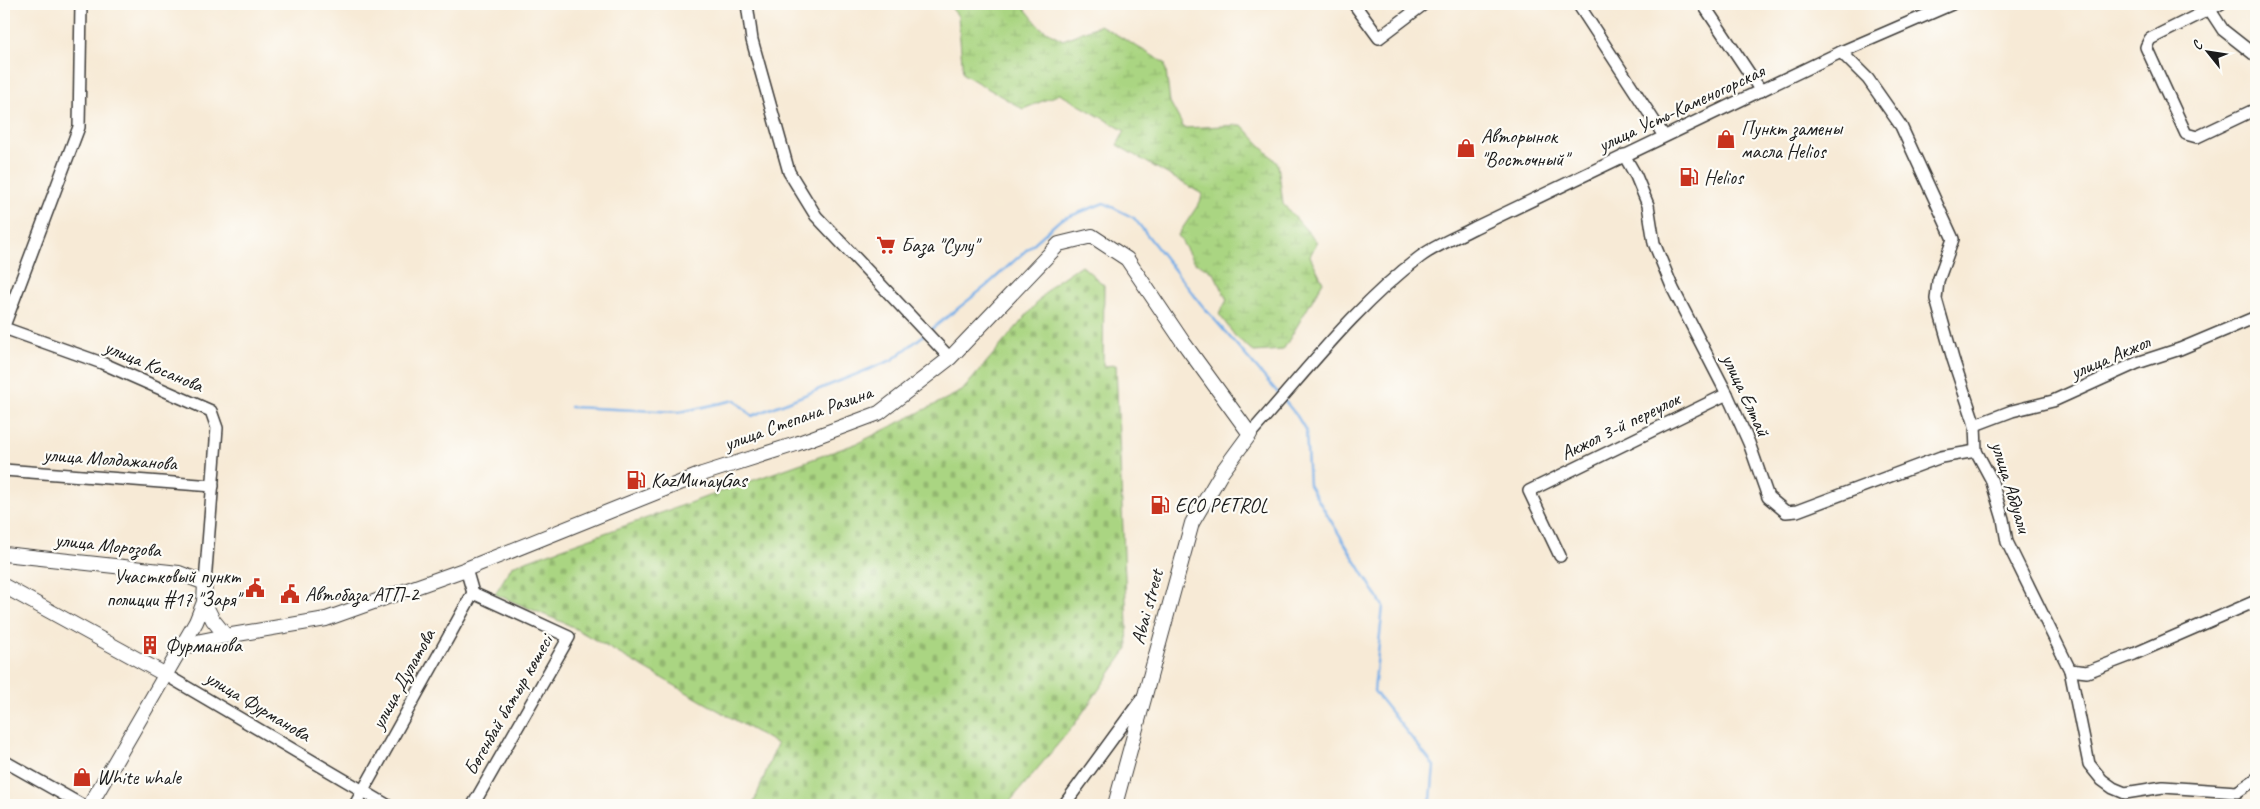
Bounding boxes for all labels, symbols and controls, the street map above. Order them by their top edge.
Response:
north arrow [2182,28,2232,78]
text: С [2188,37,2207,53]
street label: улица Усть-Каменогорская [1593,58,1770,158]
place label: Пункт замены масла Helios [1741,116,1843,164]
place label: Авторынок "Восточный" [1481,124,1572,172]
shop icon: Пункт замены масла Helios [1715,128,1737,150]
shop icon: Авторынок "Восточный" [1455,137,1477,159]
place label: Helios [1704,165,1745,190]
fuel station icon: Helios [1678,166,1700,188]
place label: База "Сулу" [901,233,982,259]
supermarket icon: База "Сулу" [875,234,897,256]
street label: улица Акжол [2066,328,2155,385]
street label: улица Косанова [100,334,208,398]
street label: улица Елтай [1716,349,1777,442]
street label: улица Степана Разина [720,379,877,457]
street label: Акжол 3-й переулок [1556,386,1685,466]
street label: улица Абдуали [1985,437,2037,537]
street label: улица Молдажанова [41,442,180,476]
place label: KazMunayGas [651,468,749,493]
fuel station icon: KazMunayGas [625,469,647,491]
place label: ECO PETROL [1175,493,1268,518]
fuel station icon: ECO PETROL [1149,494,1171,516]
street label: улица Морозова [53,527,163,564]
place label: Участковый пункт полиции #17 "Заря" [106,564,244,612]
street label: Abai street [1125,565,1170,647]
public building icon: Участковый пункт полиции #17 "Заря" [244,577,266,599]
place label: Автобаза АТП-2 [305,582,420,608]
public building icon: Автобаза АТП-2 [279,583,301,605]
street label: улица Дулатова [365,624,441,734]
street label: Бөгенбай батыр көшесі [458,628,559,780]
place label: Фурманова [165,633,243,658]
building icon: Фурманова [139,634,161,656]
street label: улица Фурманова [200,664,316,748]
place label: White whale [97,765,182,790]
shop icon: White whale [71,766,93,788]

